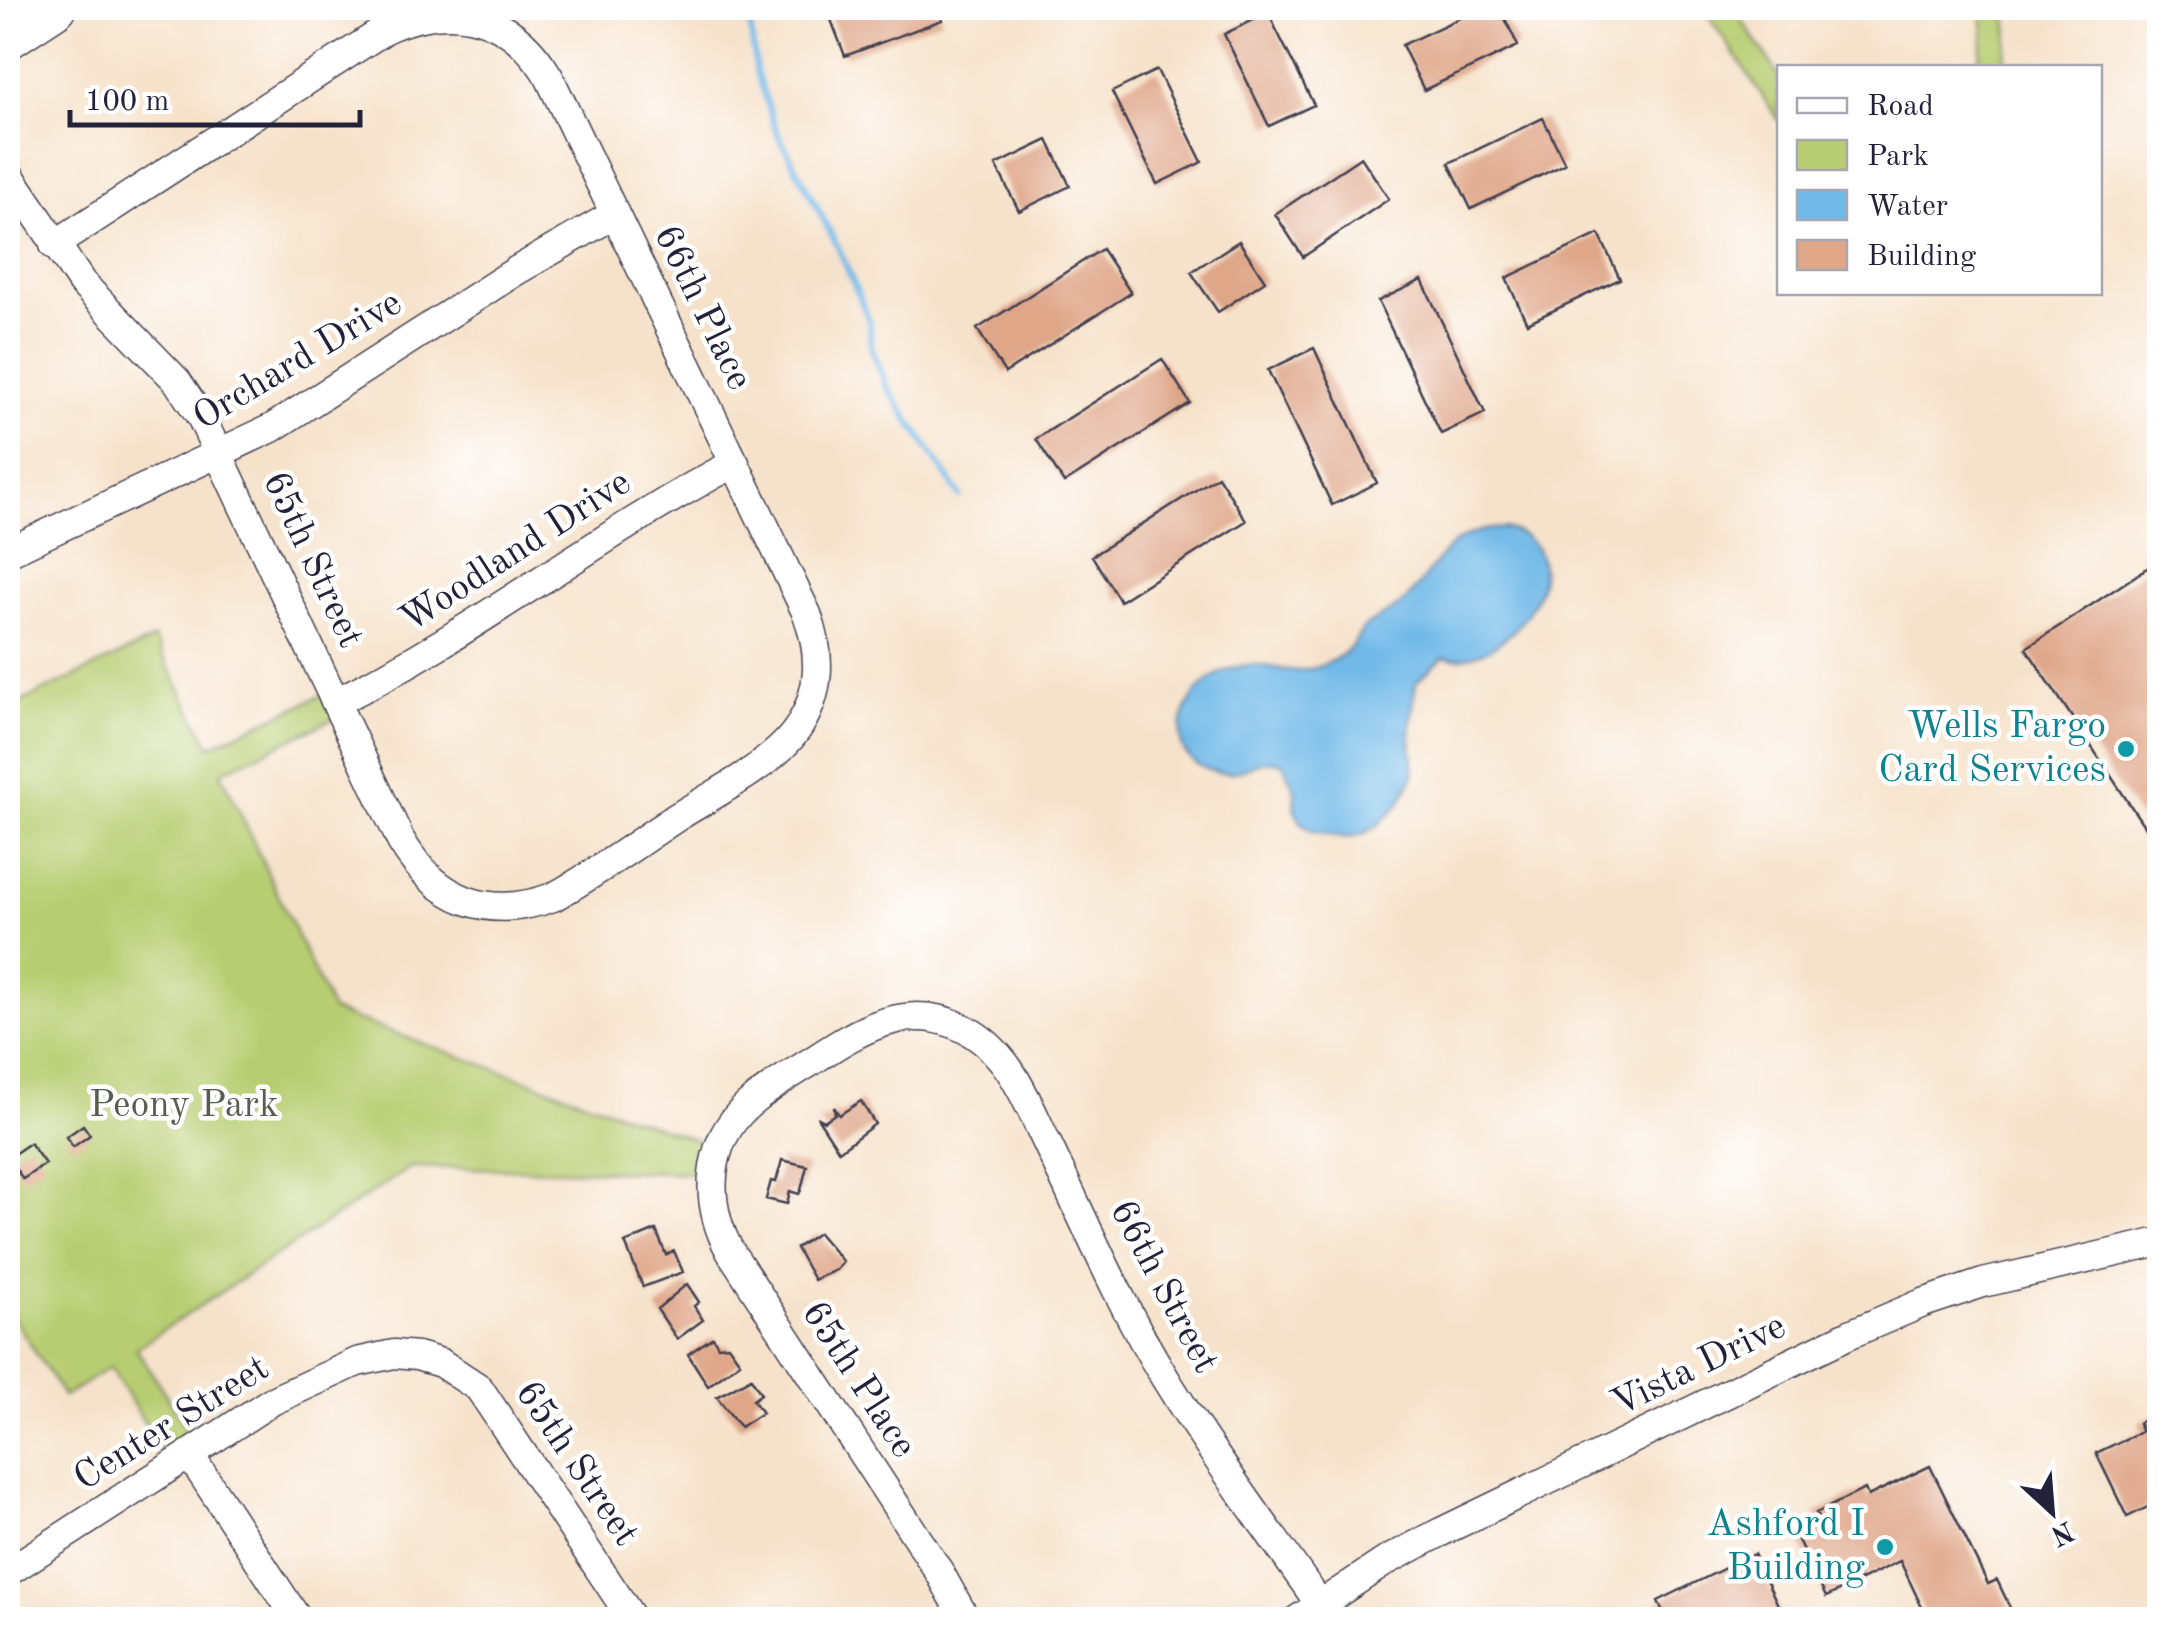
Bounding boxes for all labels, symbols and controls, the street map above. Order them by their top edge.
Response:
scale bar [70,65,360,127]
legend [1777,65,2102,295]
text: 100 m [85,87,169,117]
text: Road [1867,92,1934,122]
text: Park [1867,142,1929,172]
text: Water [1867,192,1948,222]
street label: 66th Place [646,220,758,396]
text: Building [1867,242,1976,272]
street label: Orchard Drive [187,284,409,438]
street label: Woodland Drive [394,464,638,640]
street label: 65th Street [255,466,369,654]
place label: Wells Fargo Card Services [1878,708,2106,790]
marker: Wells Fargo Card Services [2115,738,2137,760]
park label: Peony Park [89,1087,279,1125]
street label: 66th Street [1102,1194,1224,1380]
street label: 65th Place [794,1295,922,1465]
street label: Vista Drive [1606,1308,1792,1424]
street label: Center Street [68,1349,276,1499]
street label: 65th Street [507,1375,645,1553]
north arrow [2002,1462,2102,1562]
place label: Ashford I Building [1706,1506,1865,1588]
text: N [2045,1514,2077,1549]
marker: Ashford I Building [1874,1536,1896,1558]

